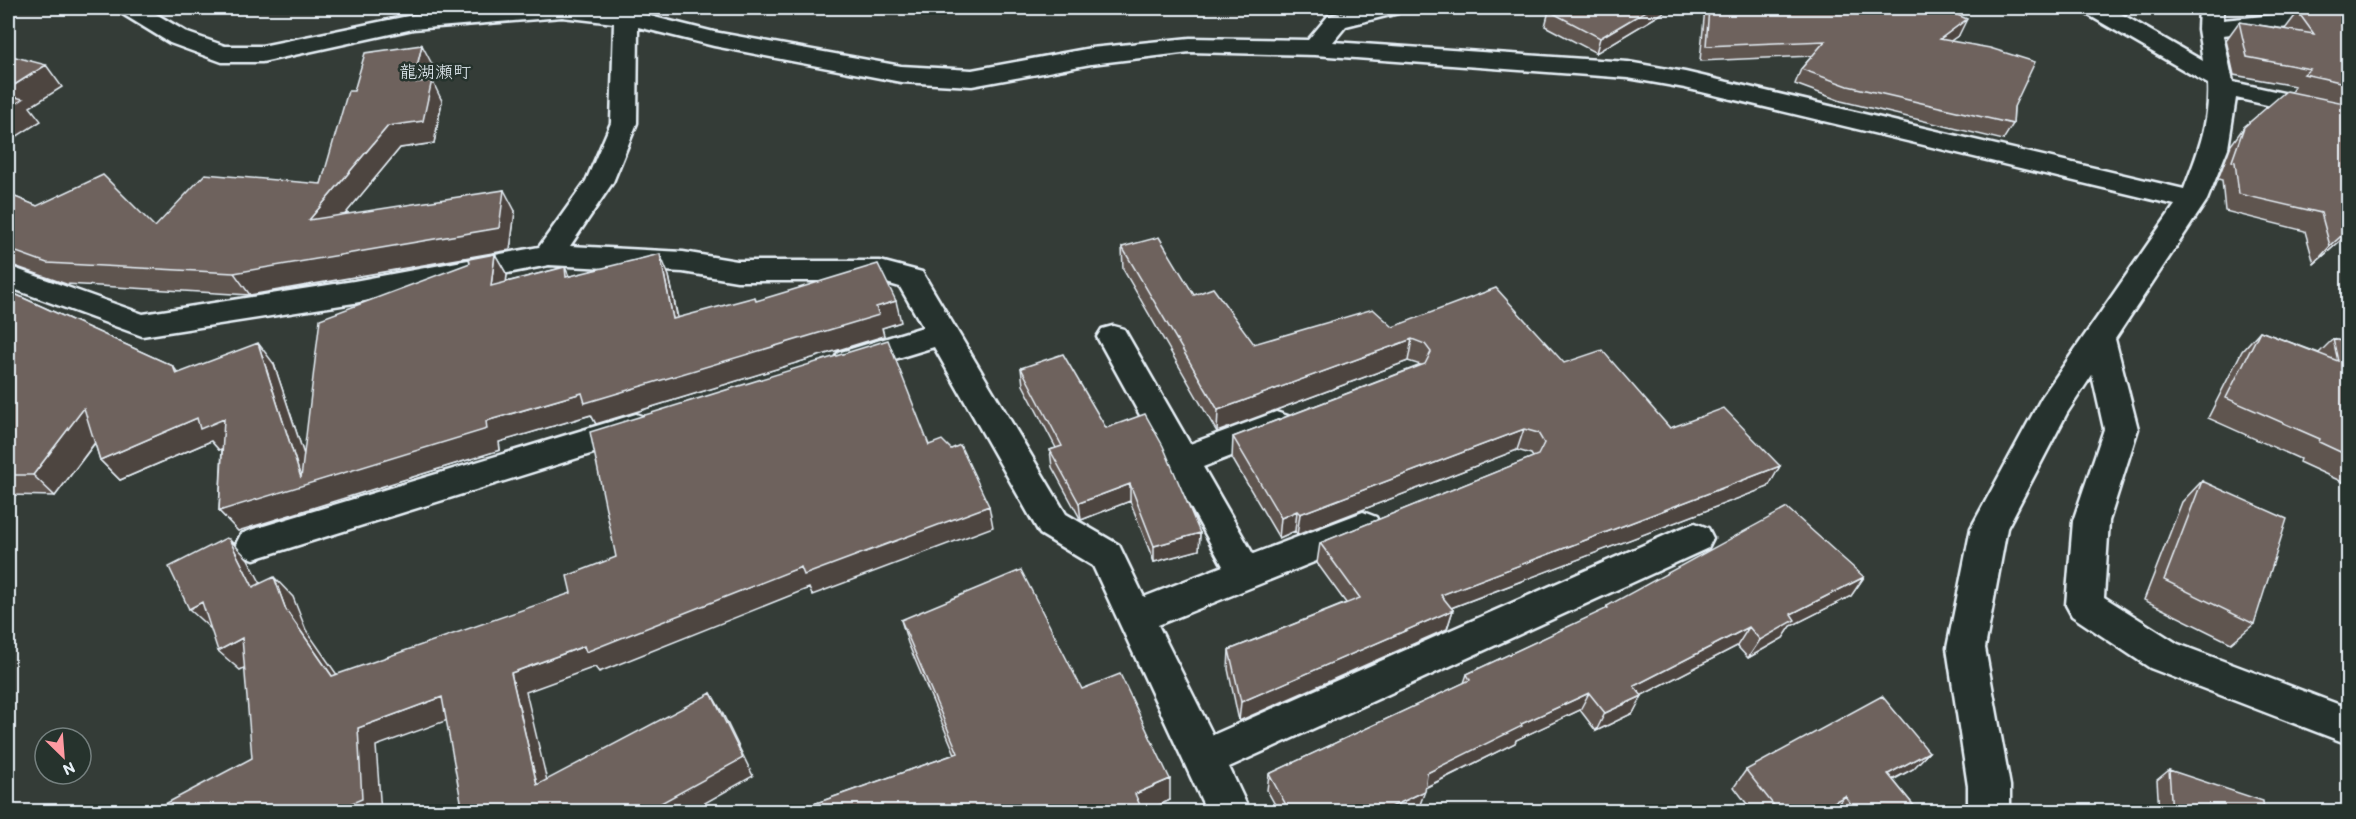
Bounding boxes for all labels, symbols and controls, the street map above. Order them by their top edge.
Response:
district label: 龍湖瀬町 [399,61,471,83]
north arrow [33,726,93,786]
text: N [60,758,78,780]

